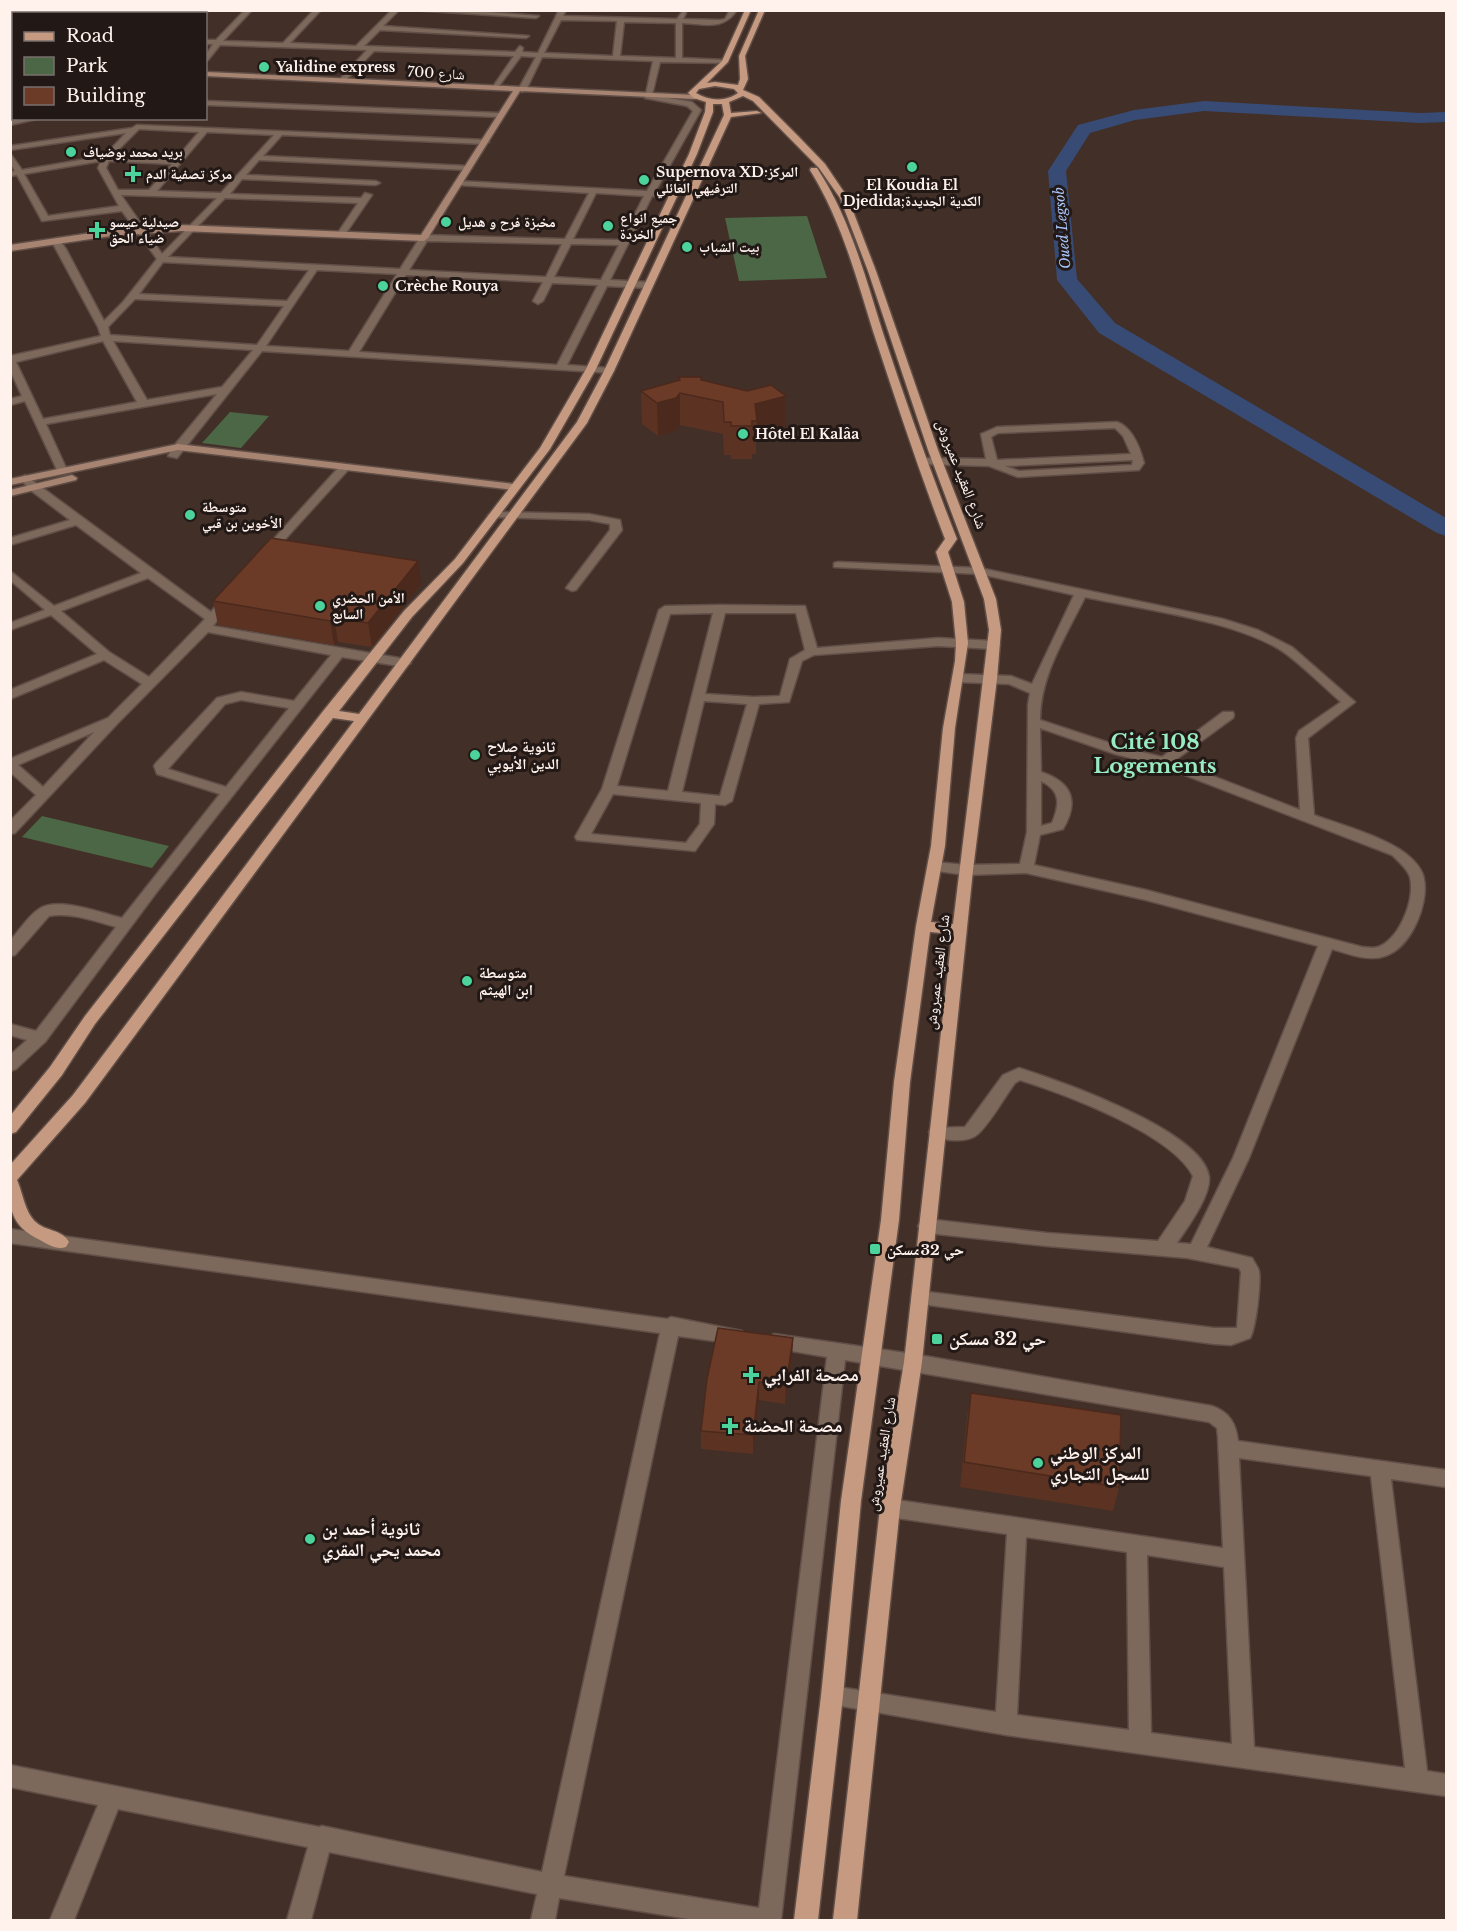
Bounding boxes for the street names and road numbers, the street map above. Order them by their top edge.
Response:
street label: شارع 700 [407,63,465,84]
street label: شارع العقيد عميروش [931,417,992,532]
street label: شارع العقيد عميروش [921,913,954,1031]
street label: شارع العقيد عميروش [863,1395,900,1513]

